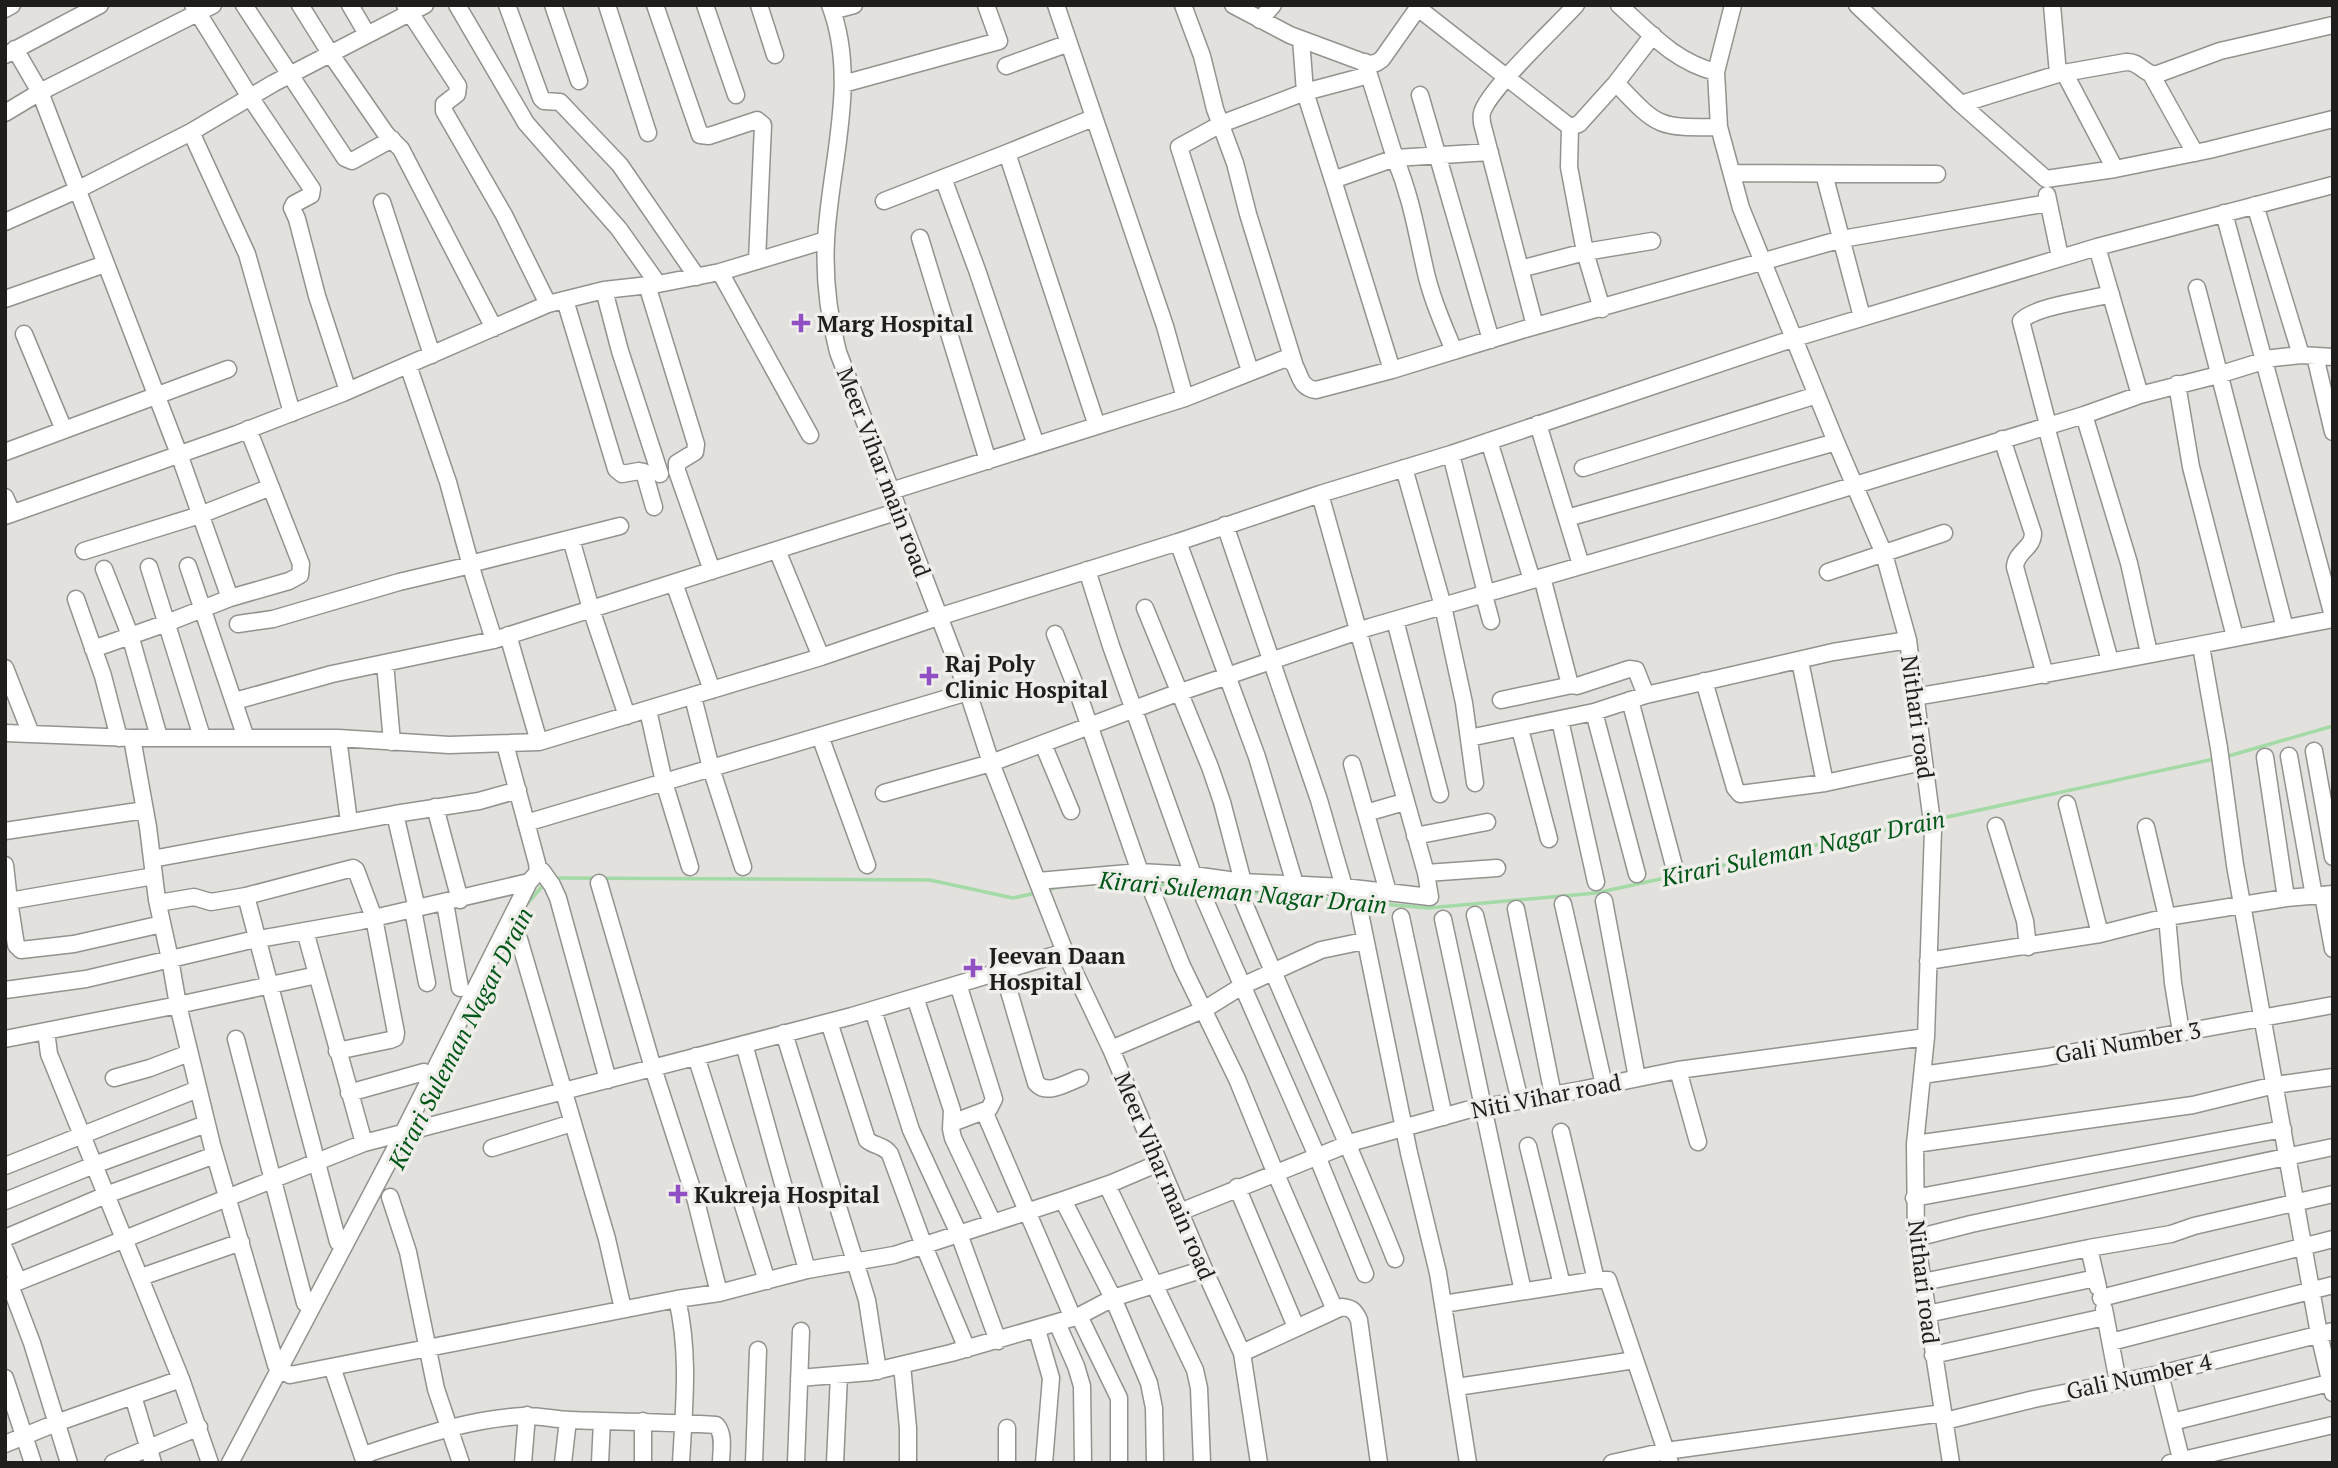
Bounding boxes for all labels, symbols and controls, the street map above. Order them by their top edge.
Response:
place label: Marg Hospital [817,308,974,339]
marker: Marg Hospital [791,313,811,333]
street label: Meer Vihar main road [830,363,938,582]
place label: Raj Poly Clinic Hospital [945,648,1108,705]
street label: Nithari road [1894,653,1942,781]
marker: Raj Poly Clinic Hospital [919,666,939,686]
water label: Kirari Suleman Nagar Drain [1657,802,1948,894]
water label: Kirari Suleman Nagar Drain [1097,863,1388,921]
water label: Kirari Suleman Nagar Drain [380,902,540,1175]
place label: Jeevan Daan Hospital [989,940,1125,997]
marker: Jeevan Daan Hospital [963,958,983,978]
street label: Gali Number 3 [2053,1014,2203,1070]
street label: Niti Vihar road [1468,1066,1624,1126]
street label: Meer Vihar main road [1107,1067,1223,1285]
place label: Kukreja Hospital [694,1179,880,1210]
marker: Kukreja Hospital [668,1184,688,1204]
street label: Nithari road [1901,1218,1947,1346]
street label: Gali Number 4 [2064,1345,2215,1406]

